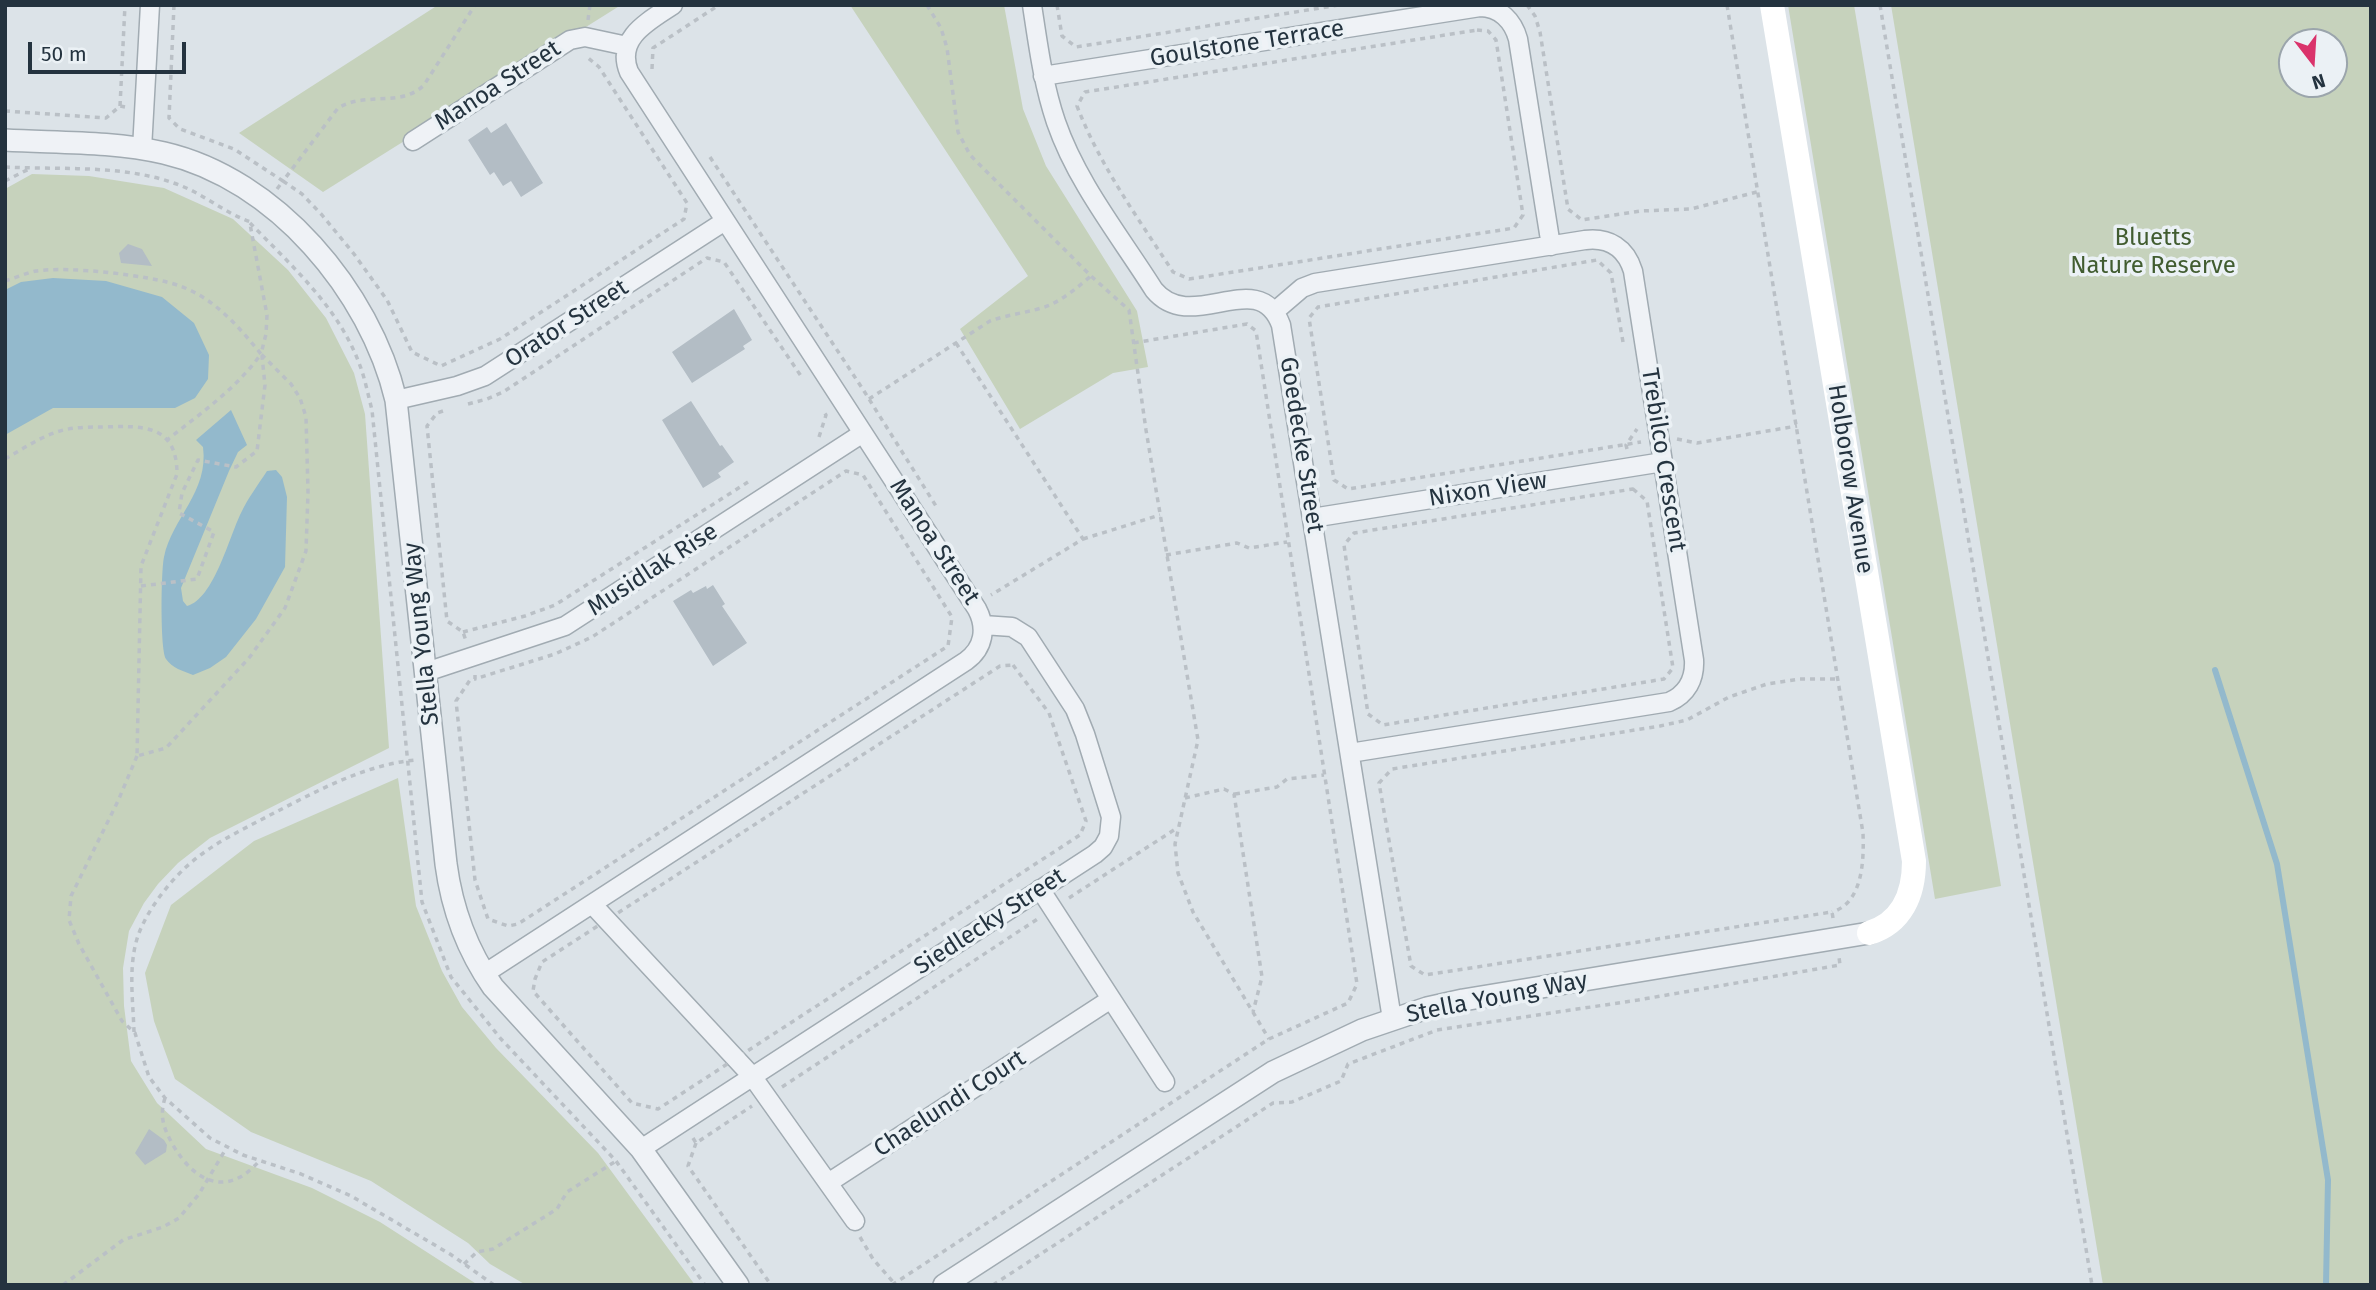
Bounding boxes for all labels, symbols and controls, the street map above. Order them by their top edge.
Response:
street label: Goulstone Terrace [1148,14,1346,74]
scale bar [32,28,189,72]
north arrow [2278,28,2348,98]
street label: Manoa Street [430,35,566,137]
text: 50 m [41,41,87,67]
text: N [2309,69,2328,94]
park label: Bluetts Nature Reserve [2070,224,2236,280]
street label: Orator Street [500,273,634,375]
street label: Goedecke Street [1273,355,1329,535]
street label: Trebilco Crescent [1634,366,1692,554]
street label: Holborow Avenue [1821,382,1879,576]
street label: Nixon View [1427,466,1549,514]
street label: Manoa Street [883,474,985,610]
street label: Musidlak Rise [583,517,723,623]
street label: Stella Young Way [398,541,446,727]
street label: Siedlecky Street [909,862,1071,982]
street label: Stella Young Way [1404,966,1590,1030]
street label: Chaelundi Court [869,1044,1031,1164]

